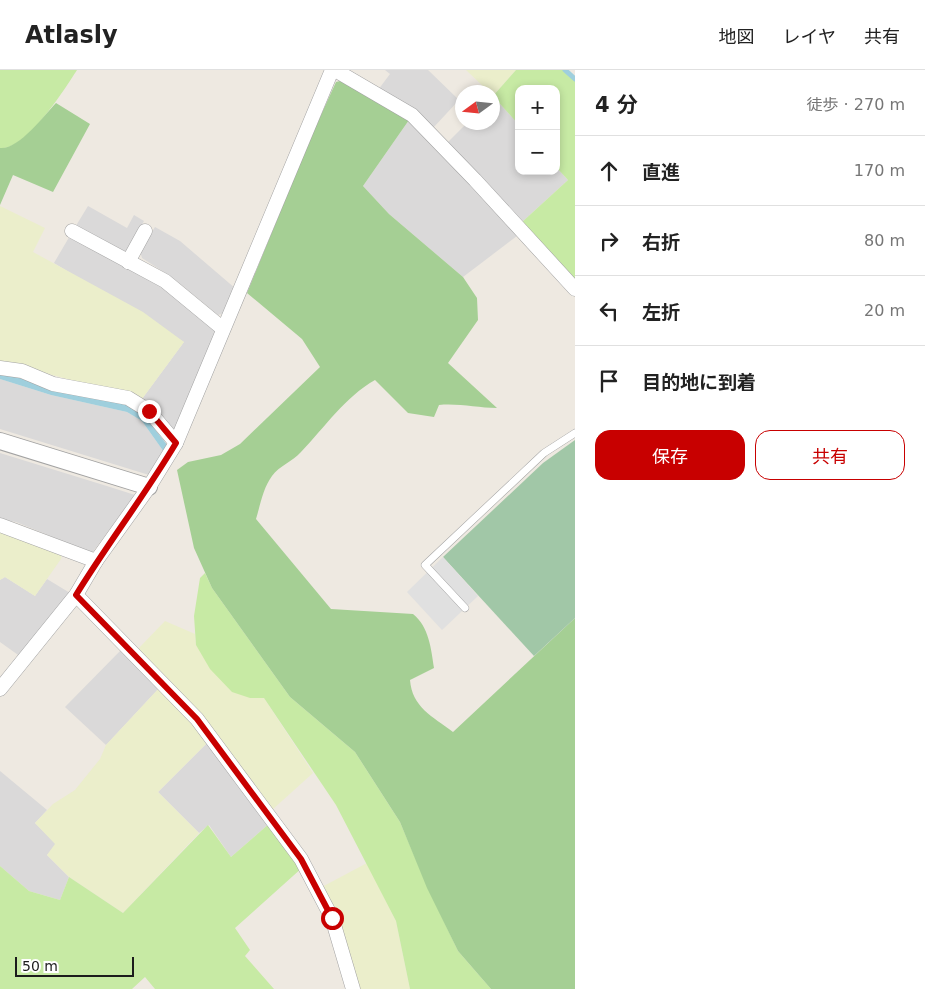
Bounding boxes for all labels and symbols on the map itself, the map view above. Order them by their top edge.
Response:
north arrow [455,85,500,130]
route end [138,400,161,423]
route start [321,907,344,930]
scale bar [15,954,134,977]

